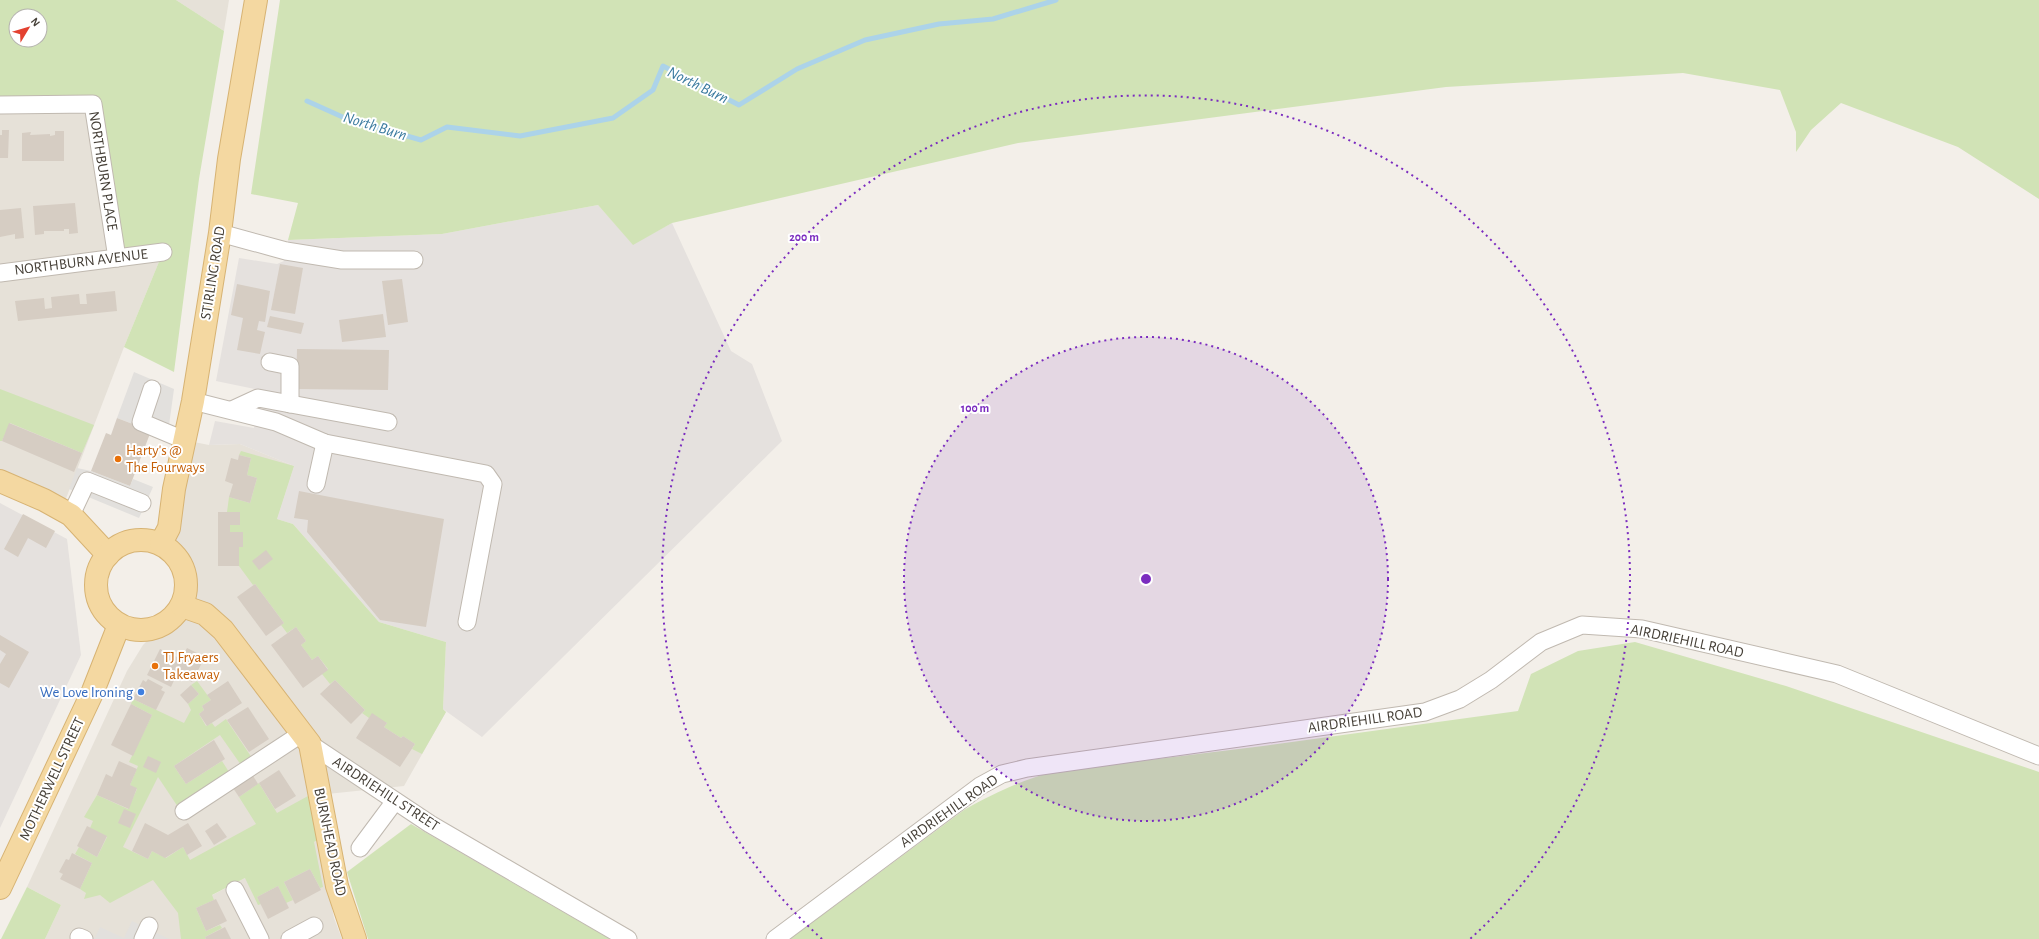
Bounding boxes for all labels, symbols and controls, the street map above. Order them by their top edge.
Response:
north arrow [8,8,48,48]
text: N [29,16,42,29]
water label: North Burn [665,63,731,107]
water label: North Burn [341,109,409,143]
street label: NORTHBURN PLACE [86,110,120,232]
street label: STIRLING ROAD [198,225,228,321]
text: 200 m [789,231,819,243]
street label: NORTHBURN AVENUE [13,246,149,278]
text: 100 m [961,402,989,414]
place label: Harty's @ The Fourways [126,443,205,475]
marker: Harty's @ The Fourways [113,454,123,464]
centre of rings [1139,572,1153,586]
street label: AIRDRIEHILL ROAD [1629,622,1745,660]
place label: TJ Fryaers Takeaway [163,650,220,682]
marker: TJ Fryaers Takeaway [150,661,160,671]
place label: We Love Ironing [40,685,134,700]
marker: We Love Ironing [136,687,146,697]
street label: AIRDRIEHILL ROAD [1307,705,1423,735]
street label: MOTHERWELL STREET [17,715,87,843]
street label: AIRDRIEHILL STREET [330,754,443,834]
street label: AIRDRIEHILL ROAD [897,772,1001,850]
street label: BURNHEAD ROAD [311,787,349,898]

